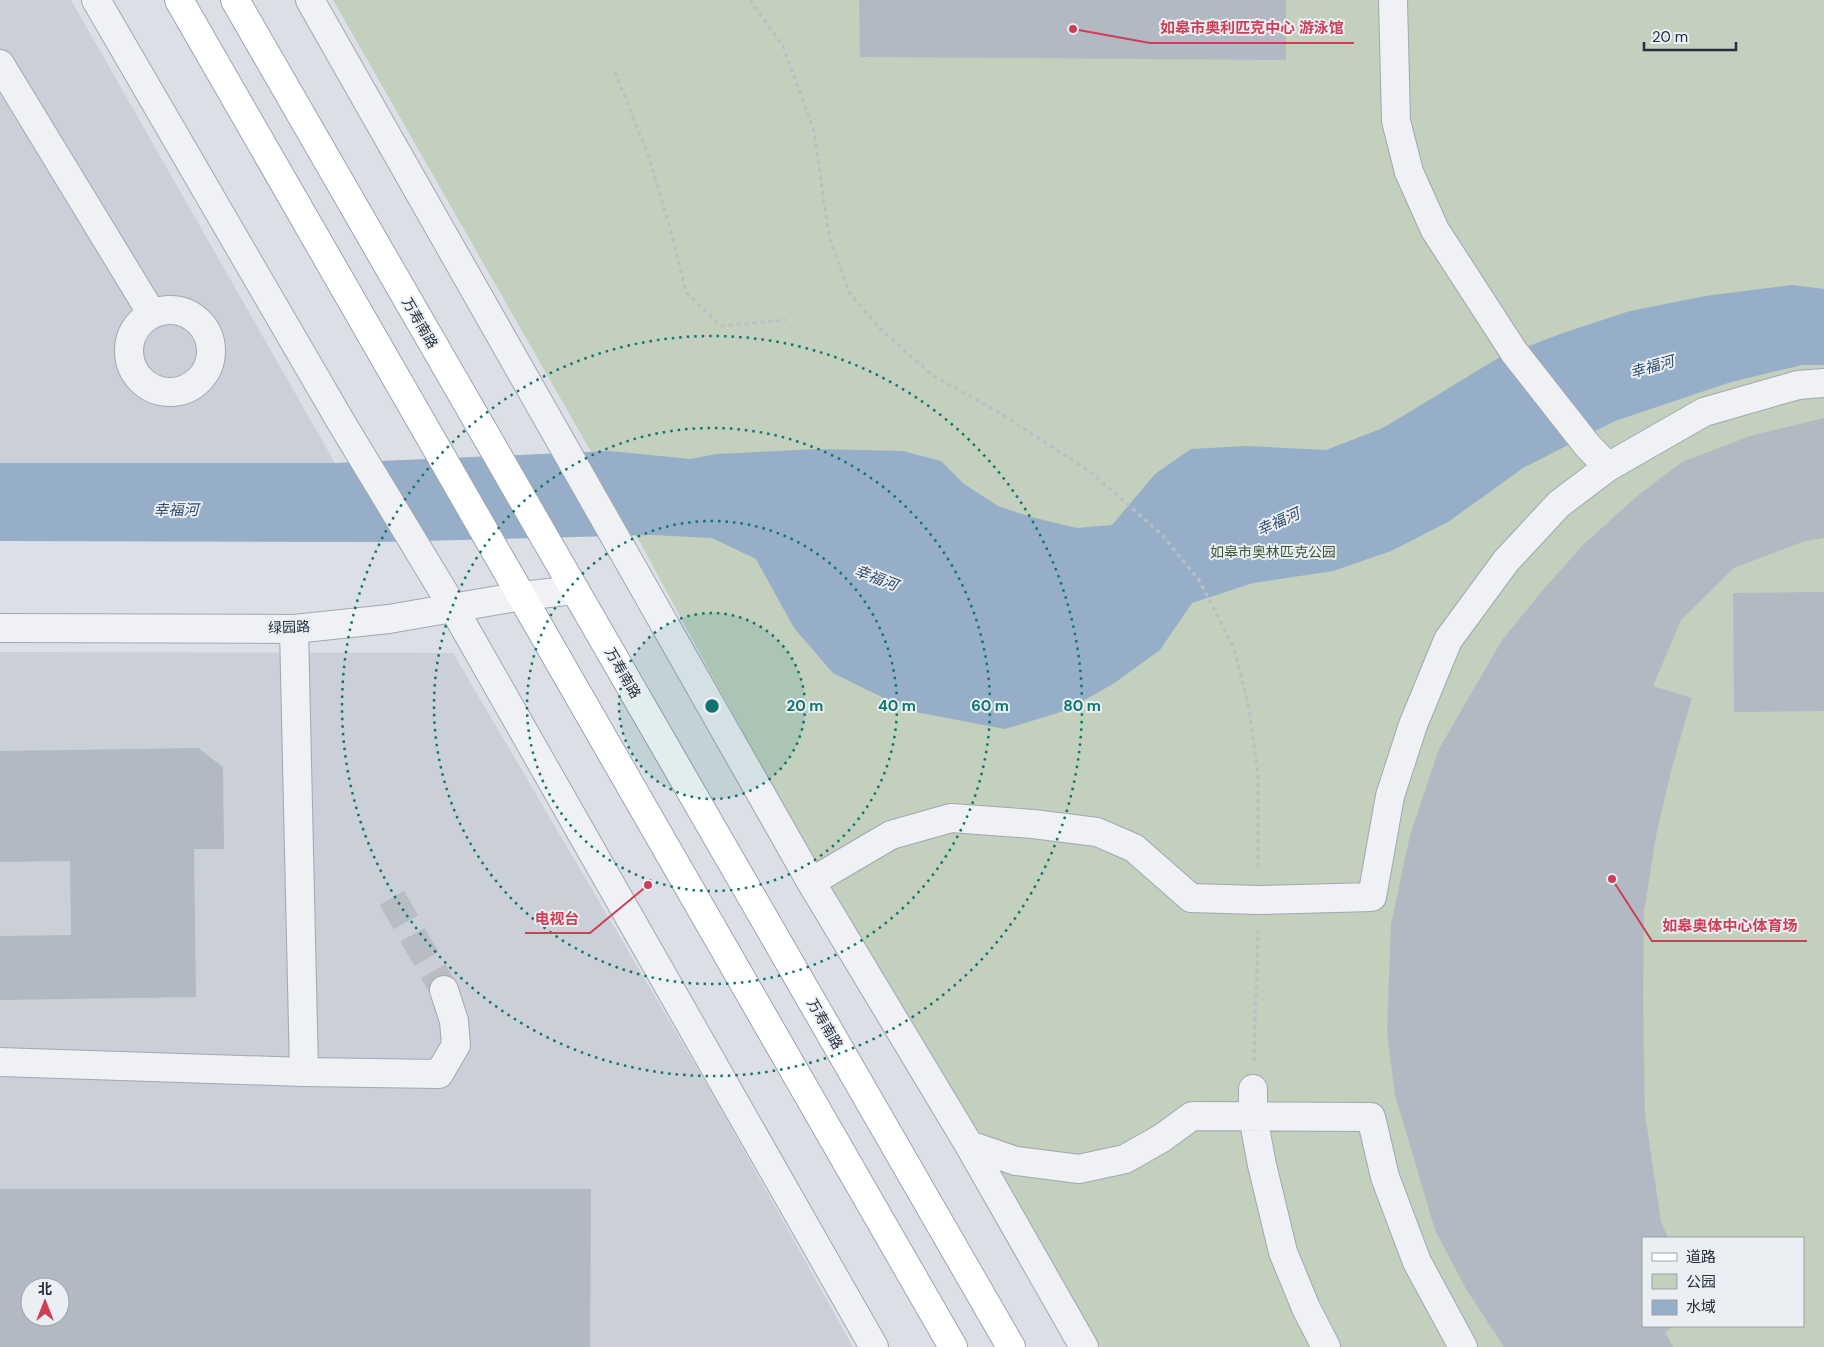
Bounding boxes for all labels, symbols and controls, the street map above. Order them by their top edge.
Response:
callout: 如皋市奥利匹克中心 游泳馆 [1150,13,1354,43]
text: 如皋市奥利匹克中心 游泳馆 [1160,18,1344,38]
scale bar [1644,20,1736,52]
text: 20 m [1652,27,1688,47]
street label: 万寿南路 [398,294,442,352]
water label: 幸福河 [1628,350,1679,383]
water label: 幸福河 [153,500,201,520]
water label: 幸福河 [1253,502,1305,540]
park label: 如皋市奥林匹克公园 [1210,543,1336,561]
water label: 幸福河 [851,561,903,596]
street label: 绿园路 [268,617,310,637]
street label: 万寿南路 [601,644,645,702]
text: 20 m [787,696,823,716]
text: 40 m [878,696,916,716]
text: 60 m [971,696,1009,716]
text: 80 m [1063,696,1101,716]
centre of rings [703,697,721,715]
callout: 电视台 [525,903,590,933]
text: 电视台 [534,909,580,929]
callout: 如皋奥体中心体育场 [1652,911,1807,941]
text: 如皋奥体中心体育场 [1662,916,1798,936]
street label: 万寿南路 [803,995,847,1053]
legend [1642,1237,1804,1327]
text: 道路 [1686,1247,1716,1267]
text: 公园 [1686,1272,1716,1292]
north arrow [20,1277,70,1327]
text: 北 [38,1280,52,1298]
text: 水域 [1686,1297,1716,1317]

